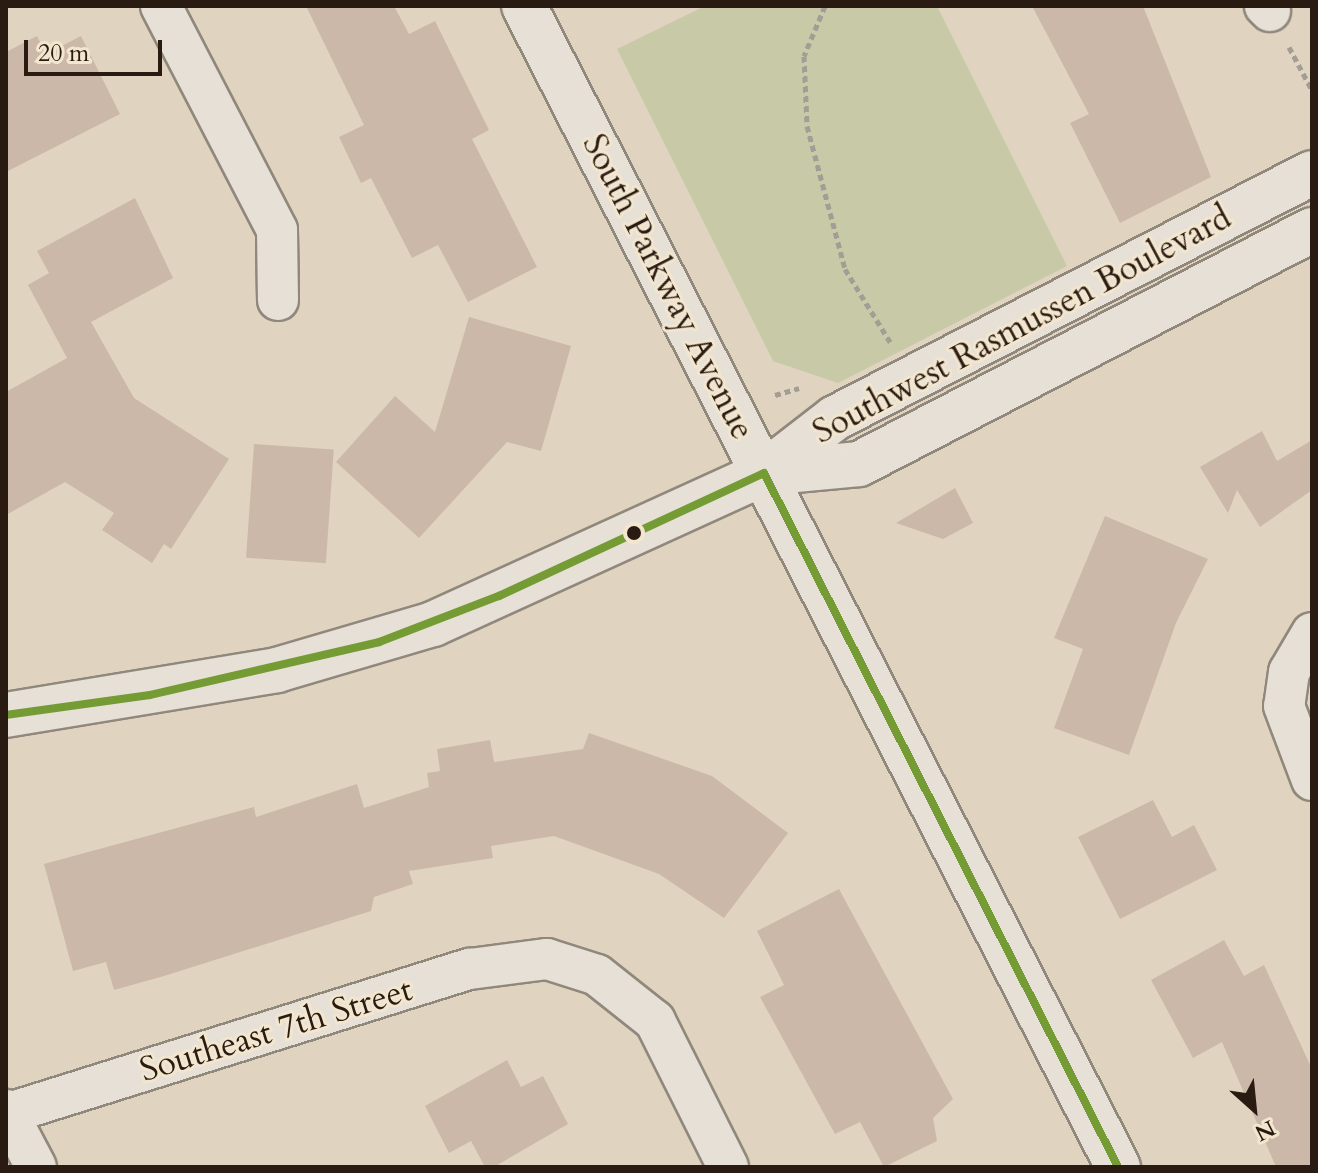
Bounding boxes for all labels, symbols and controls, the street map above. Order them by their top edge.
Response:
scale bar [28,24,166,74]
text: 20 m [38,37,89,70]
street label: South Parkway Avenue [573,127,763,447]
street label: Southwest Rasmussen Boulevard [806,197,1238,453]
unlabelled marker [626,525,642,541]
street label: Southeast 7th Street [135,969,417,1091]
north arrow [1214,1069,1294,1149]
text: N [1250,1113,1280,1148]

